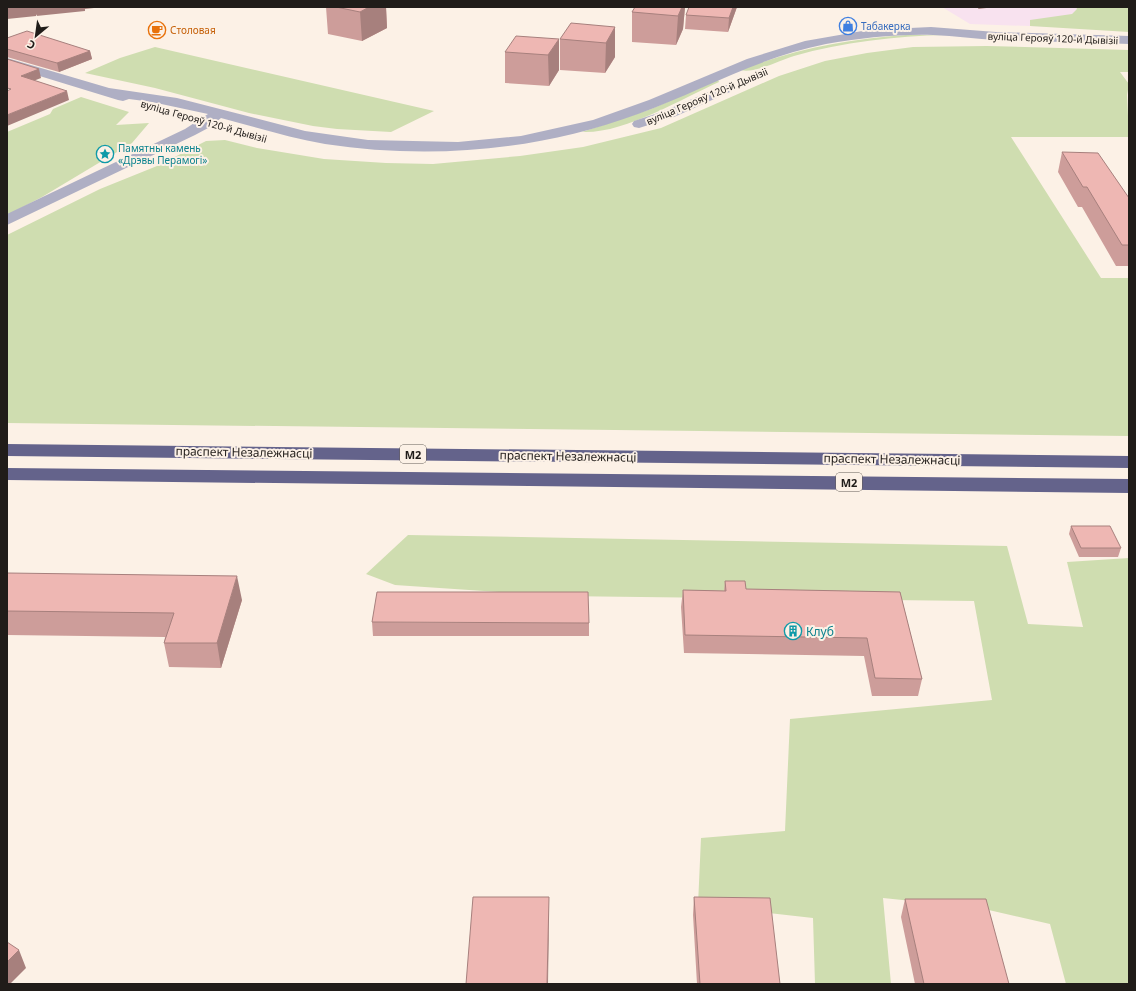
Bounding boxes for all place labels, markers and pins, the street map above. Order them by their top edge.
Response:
shop icon: Табакерка [838,16,858,36]
place label: Табакерка [861,19,911,33]
cafe icon: Столовая [147,20,167,40]
place label: Столовая [170,23,216,37]
place label: Памятны камень «Дрэвы Перамогі» [118,141,207,167]
place icon: Памятны камень «Дрэвы Перамогі» [95,144,115,164]
building icon: Клуб [783,621,803,641]
place label: Клуб [806,623,834,640]

